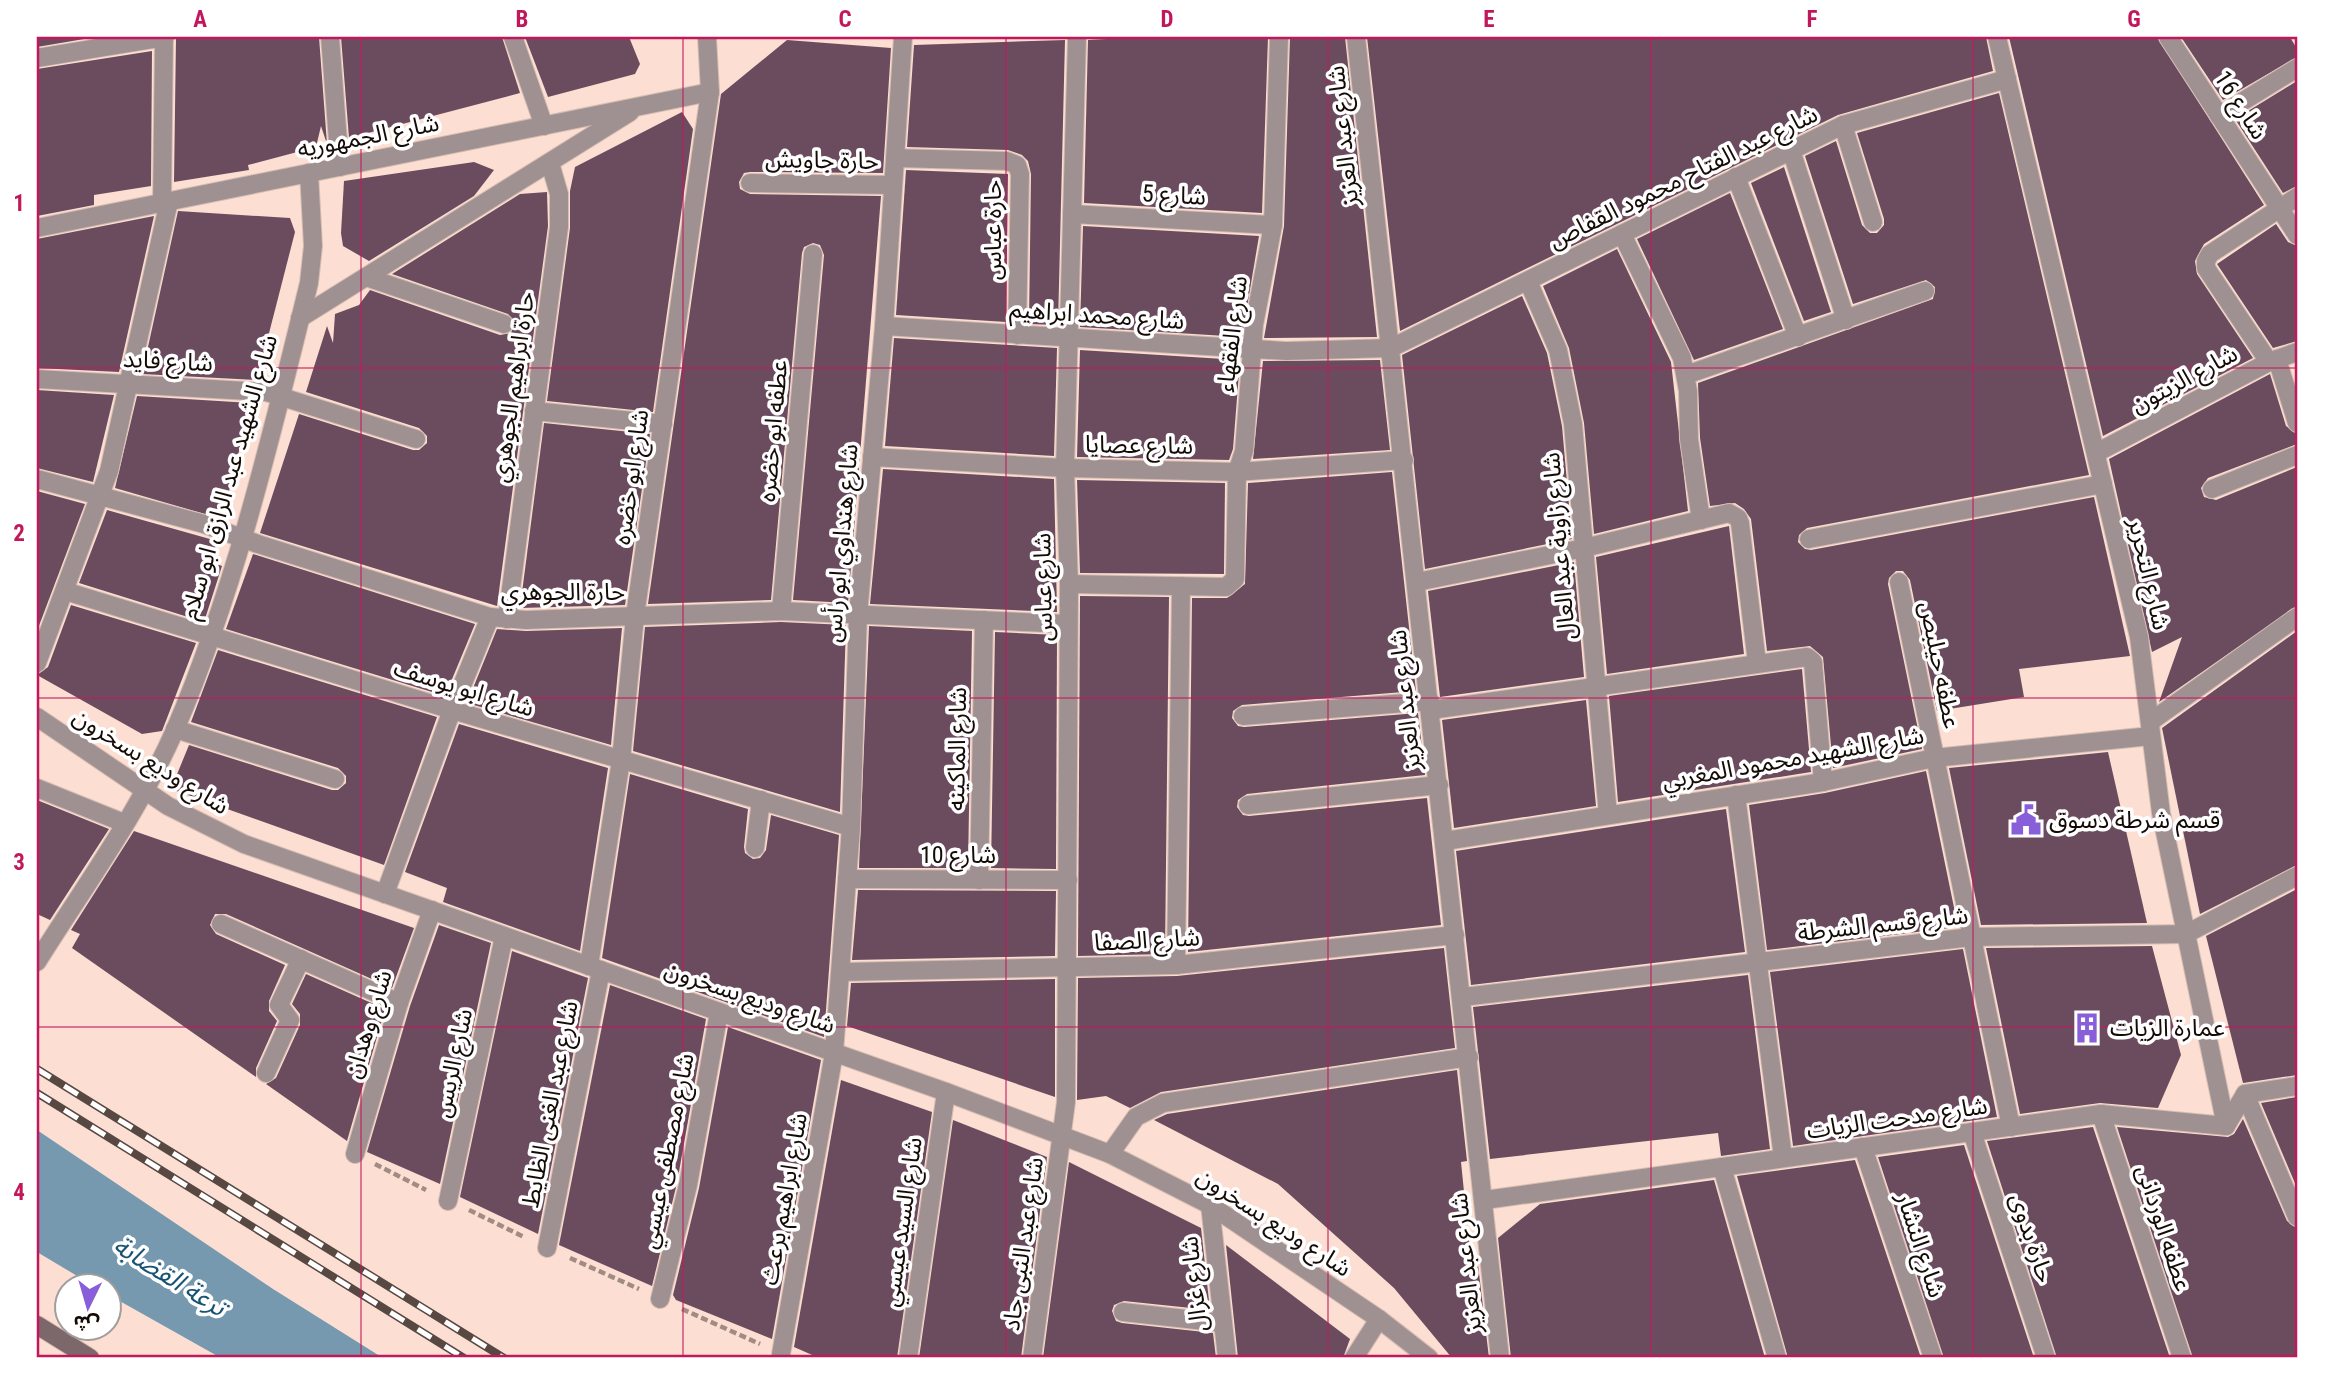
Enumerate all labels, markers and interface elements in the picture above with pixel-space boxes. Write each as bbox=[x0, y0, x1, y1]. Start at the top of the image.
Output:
text: A bbox=[193, 6, 207, 33]
text: B bbox=[516, 6, 528, 33]
text: C bbox=[838, 6, 852, 33]
text: D bbox=[1161, 6, 1174, 33]
text: E bbox=[1483, 6, 1495, 33]
text: F bbox=[1807, 6, 1818, 33]
text: G bbox=[2127, 6, 2141, 33]
street label: شارع عبد العزيز bbox=[1322, 64, 1367, 208]
street label: شارع 16 bbox=[2206, 66, 2273, 146]
street label: شارع عبد الفتاح محمود القفاص bbox=[1544, 100, 1823, 257]
street label: شارع الجمهوريه bbox=[295, 109, 442, 166]
street label: حارة جاويش bbox=[765, 145, 879, 175]
street label: شارع 5 bbox=[1141, 179, 1207, 214]
street label: حارة عباس bbox=[979, 180, 1007, 280]
text: 1 bbox=[13, 190, 25, 217]
street label: شارع الفقهاء bbox=[1211, 274, 1256, 394]
street label: حارة ابراهيم الجوهري bbox=[486, 290, 545, 485]
street label: شارع محمد ابراهيم bbox=[1008, 295, 1185, 338]
street label: شارع الشهيد عبد الرازق ابو سلام bbox=[175, 331, 287, 624]
street label: شارع الزيتون bbox=[2126, 339, 2244, 421]
street label: شارع فايد bbox=[122, 345, 214, 380]
street label: عطفه ابو خضره bbox=[753, 359, 793, 503]
street label: شارع ابو خضره bbox=[608, 407, 657, 547]
street label: شارع عصايا bbox=[1085, 430, 1193, 463]
street label: شارع هنداوي ابو رأس bbox=[816, 442, 868, 644]
street label: شارع زاوية عبد العال bbox=[1537, 451, 1584, 641]
street label: شارع التحرير bbox=[2119, 514, 2175, 633]
text: 2 bbox=[13, 520, 25, 547]
street label: شارع عباس bbox=[1028, 532, 1061, 642]
street label: حارة الجوهري bbox=[501, 578, 625, 611]
street label: عطفه حيلبص bbox=[1914, 599, 1966, 731]
street label: شارع عبد العزيز bbox=[1384, 628, 1429, 772]
street label: شارع ابو يوسف bbox=[390, 653, 537, 725]
street label: شارع الماكينه bbox=[942, 687, 975, 811]
street label: شارع وديع بسخرون bbox=[66, 702, 234, 823]
street label: شارع الشهيد محمود المغربي bbox=[1660, 721, 1927, 799]
public building icon: قسم شرطة دسوق bbox=[2009, 803, 2043, 837]
place label: قسم شرطة دسوق bbox=[2049, 806, 2220, 837]
street label: شارع 10 bbox=[920, 841, 996, 872]
text: 3 bbox=[13, 849, 25, 876]
street label: شارع قسم الشرطة bbox=[1796, 901, 1970, 950]
street label: شارع الصفا bbox=[1093, 923, 1201, 960]
street label: شارع وديع بسخرون bbox=[660, 955, 839, 1042]
street label: شارع وهدان bbox=[338, 966, 401, 1082]
street label: شارع عبد الغنى الظايط bbox=[516, 998, 587, 1210]
street label: شارع الريس bbox=[428, 1006, 481, 1121]
building icon: عمارة الزيات bbox=[2070, 1011, 2104, 1045]
place label: عمارة الزيات bbox=[2110, 1014, 2225, 1042]
street label: شارع مصطفى عيسي bbox=[634, 1051, 704, 1252]
street label: شارع مدحت الزيات bbox=[1805, 1091, 1990, 1148]
street label: شارع ابراهيم برعث bbox=[755, 1111, 816, 1288]
street label: شارع السيد عيسي bbox=[876, 1135, 932, 1309]
street label: شارع عبد النبى جاد bbox=[997, 1155, 1052, 1333]
street label: عطفه الوردانى bbox=[2130, 1161, 2198, 1295]
street label: شارع وديع بسخرون bbox=[1190, 1162, 1357, 1285]
text: 4 bbox=[13, 1179, 25, 1206]
street label: شارع النشار bbox=[1888, 1188, 1951, 1302]
street label: حارة بدوى bbox=[2004, 1190, 2060, 1286]
street label: شارع عبد العزيز bbox=[1445, 1191, 1490, 1335]
water label: ترعة القضابة bbox=[108, 1230, 235, 1325]
street label: شارع غزال bbox=[1175, 1235, 1216, 1333]
north arrow bbox=[52, 1272, 122, 1342]
text: ش bbox=[73, 1311, 101, 1336]

